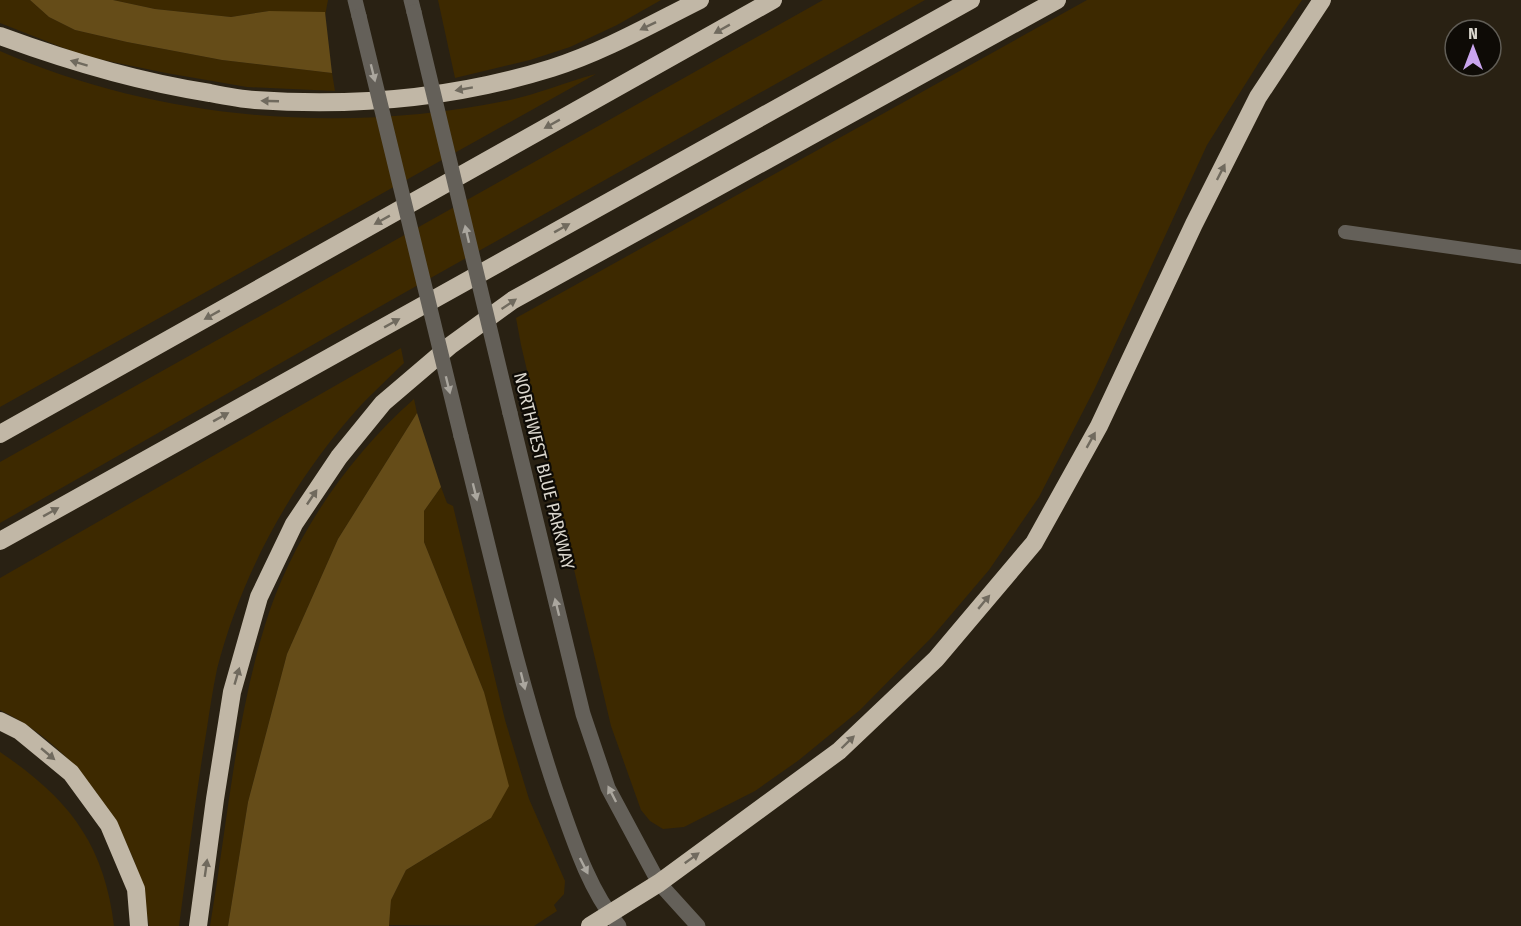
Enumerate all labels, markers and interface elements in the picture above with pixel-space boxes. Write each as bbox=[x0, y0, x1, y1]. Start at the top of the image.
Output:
north arrow bbox=[1443, 18, 1503, 78]
one-way arrow bbox=[639, 21, 656, 31]
one-way arrow bbox=[714, 23, 730, 34]
text: N bbox=[1468, 24, 1478, 43]
one-way arrow bbox=[70, 58, 88, 67]
one-way arrow bbox=[368, 64, 378, 82]
one-way arrow bbox=[455, 85, 474, 94]
one-way arrow bbox=[261, 96, 280, 106]
one-way arrow bbox=[543, 119, 560, 129]
one-way arrow bbox=[1216, 163, 1226, 180]
one-way arrow bbox=[373, 214, 390, 224]
one-way arrow bbox=[554, 223, 571, 233]
one-way arrow bbox=[462, 225, 472, 243]
one-way arrow bbox=[501, 298, 518, 309]
one-way arrow bbox=[203, 310, 220, 320]
one-way arrow bbox=[384, 317, 400, 328]
street label: NORTHWEST BLUE PARKWAY bbox=[509, 370, 579, 572]
one-way arrow bbox=[444, 376, 454, 394]
one-way arrow bbox=[213, 413, 230, 423]
one-way arrow bbox=[1086, 432, 1097, 448]
one-way arrow bbox=[471, 483, 480, 501]
one-way arrow bbox=[306, 490, 318, 506]
one-way arrow bbox=[43, 507, 60, 517]
one-way arrow bbox=[977, 595, 990, 610]
one-way arrow bbox=[552, 598, 562, 616]
one-way arrow bbox=[232, 667, 242, 685]
one-way arrow bbox=[518, 672, 528, 691]
one-way arrow bbox=[841, 735, 856, 749]
one-way arrow bbox=[40, 748, 56, 761]
one-way arrow bbox=[607, 785, 617, 802]
one-way arrow bbox=[685, 853, 700, 865]
one-way arrow bbox=[579, 857, 589, 875]
one-way arrow bbox=[201, 858, 210, 877]

